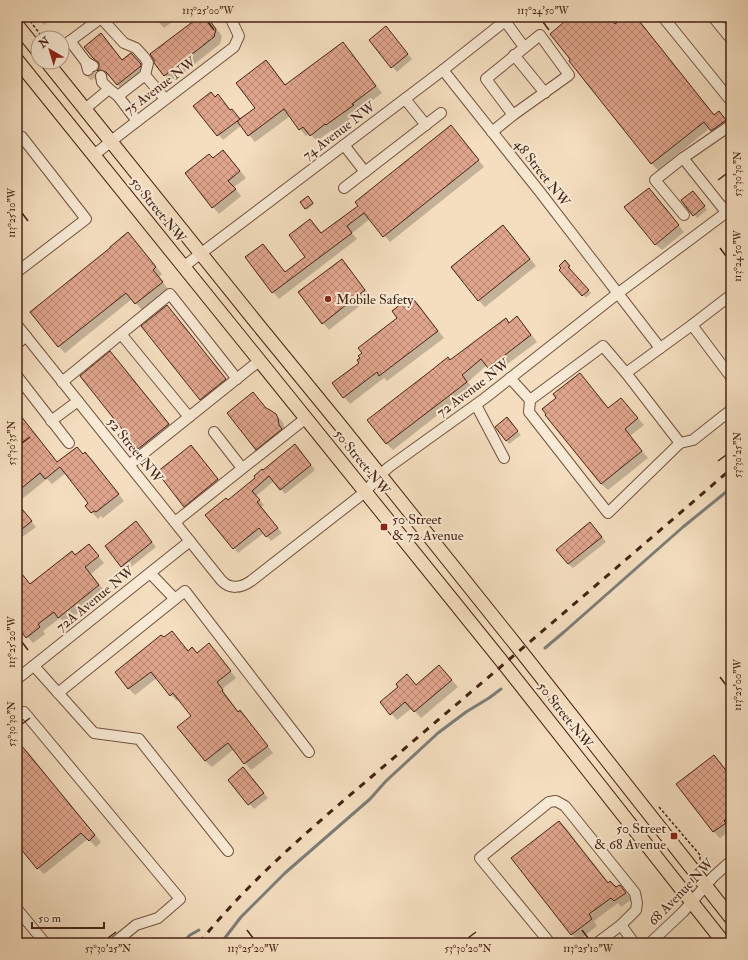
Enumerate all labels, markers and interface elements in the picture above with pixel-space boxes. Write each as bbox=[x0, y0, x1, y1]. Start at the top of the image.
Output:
text: 113°25'00"W bbox=[182, 5, 234, 17]
text: 113°24'50"W bbox=[517, 5, 570, 17]
north arrow bbox=[30, 30, 70, 70]
text: N bbox=[35, 34, 53, 51]
street label: 75 Avenue NW bbox=[121, 53, 200, 119]
street label: 74 Avenue NW bbox=[299, 98, 379, 164]
street label: 48 Street NW bbox=[511, 136, 574, 211]
text: 53°30'30"N bbox=[732, 151, 744, 197]
street label: 50 Street NW bbox=[126, 174, 190, 247]
text: 113°25'10"W bbox=[6, 187, 18, 238]
text: 113°24'50"W bbox=[732, 229, 744, 282]
place label: Mobile Safety bbox=[336, 291, 414, 309]
marker: Mobile Safety bbox=[323, 294, 333, 304]
street label: 72 Avenue NW bbox=[433, 355, 513, 421]
street label: 52 Street NW bbox=[103, 414, 167, 487]
text: 53°30'35"N bbox=[6, 421, 18, 465]
street label: 50 Street NW bbox=[330, 426, 394, 499]
text: 53°30'25"N bbox=[732, 432, 744, 478]
place label: 50 Street & 72 Avenue bbox=[392, 511, 464, 544]
marker: 50 Street & 72 Avenue bbox=[379, 522, 389, 532]
street label: 72A Avenue NW bbox=[52, 562, 138, 636]
text: 113°25'20"W bbox=[6, 616, 18, 668]
text: 113°25'00"W bbox=[732, 659, 744, 711]
street label: 50 Street NW bbox=[534, 678, 597, 752]
text: 53°30'30"N bbox=[6, 701, 18, 747]
place label: 50 Street & 68 Avenue bbox=[594, 820, 666, 853]
marker: 50 Street & 68 Avenue bbox=[669, 831, 679, 841]
street label: 68 Avenue NW bbox=[645, 854, 718, 929]
scale bar bbox=[32, 904, 104, 930]
text: 50 m bbox=[38, 911, 62, 926]
text: 53°30'25"N bbox=[85, 943, 131, 955]
text: 113°25'20"W bbox=[227, 943, 279, 955]
text: 53°30'20"N bbox=[445, 943, 491, 955]
text: 113°25'10"W bbox=[563, 943, 614, 955]

